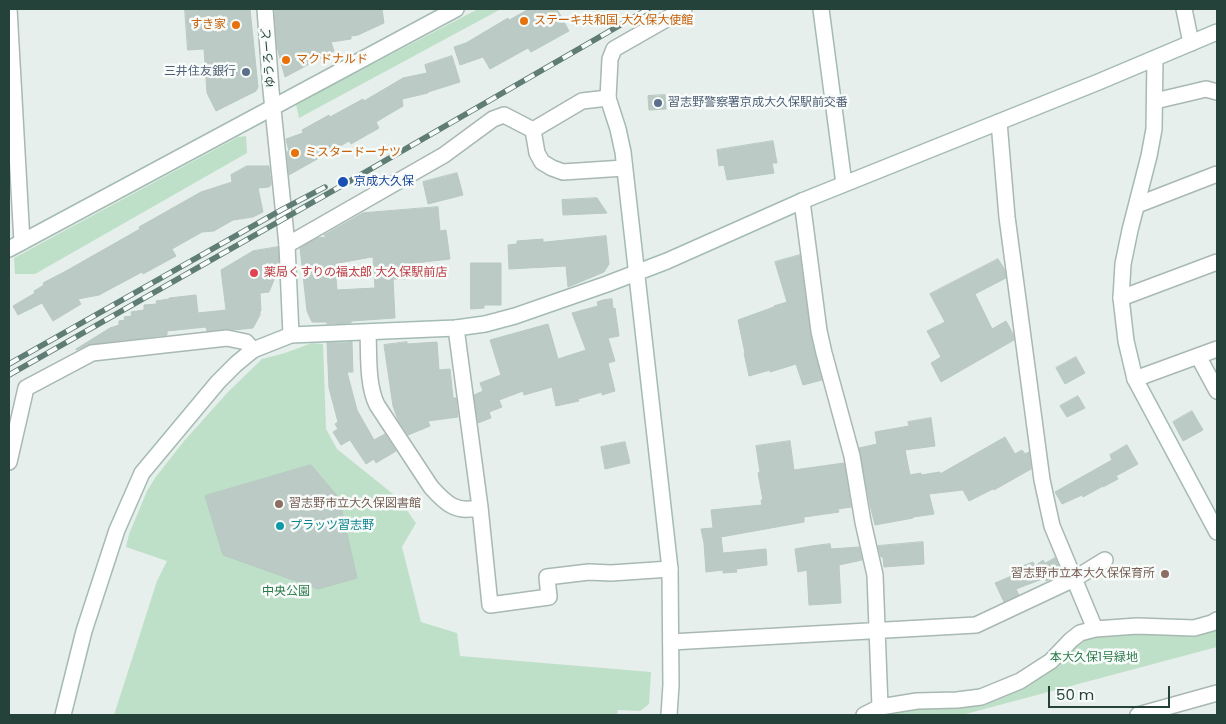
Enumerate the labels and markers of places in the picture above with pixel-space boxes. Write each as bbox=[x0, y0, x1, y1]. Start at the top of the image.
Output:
place label: ステーキ共和国 大久保大使館 bbox=[534, 14, 693, 28]
marker: ステーキ共和国 大久保大使館 bbox=[518, 15, 530, 27]
place label: すき家 bbox=[190, 18, 226, 32]
marker: すき家 bbox=[230, 19, 242, 31]
place label: マクドナルド bbox=[296, 53, 368, 67]
marker: マクドナルド bbox=[280, 54, 292, 66]
place label: 三井住友銀行 bbox=[164, 65, 236, 79]
marker: 三井住友銀行 bbox=[240, 66, 252, 78]
place label: 習志野警察署京成大久保駅前交番 bbox=[668, 96, 848, 110]
marker: 習志野警察署京成大久保駅前交番 bbox=[652, 97, 664, 109]
place label: ミスタードーナツ bbox=[305, 146, 401, 160]
marker: ミスタードーナツ bbox=[289, 147, 301, 159]
marker: 京成大久保 bbox=[336, 175, 350, 189]
place label: 京成大久保 bbox=[354, 175, 414, 189]
place label: 薬局くすりの福太郎 大久保駅前店 bbox=[264, 266, 447, 280]
marker: 薬局くすりの福太郎 大久保駅前店 bbox=[248, 267, 260, 279]
place label: 習志野市立大久保図書館 bbox=[289, 497, 421, 511]
marker: 習志野市立大久保図書館 bbox=[273, 498, 285, 510]
place label: プラッツ習志野 bbox=[290, 519, 374, 533]
marker: プラッツ習志野 bbox=[274, 520, 286, 532]
place label: 習志野市立本大久保保育所 bbox=[1011, 567, 1155, 581]
marker: 習志野市立本大久保保育所 bbox=[1159, 568, 1171, 580]

